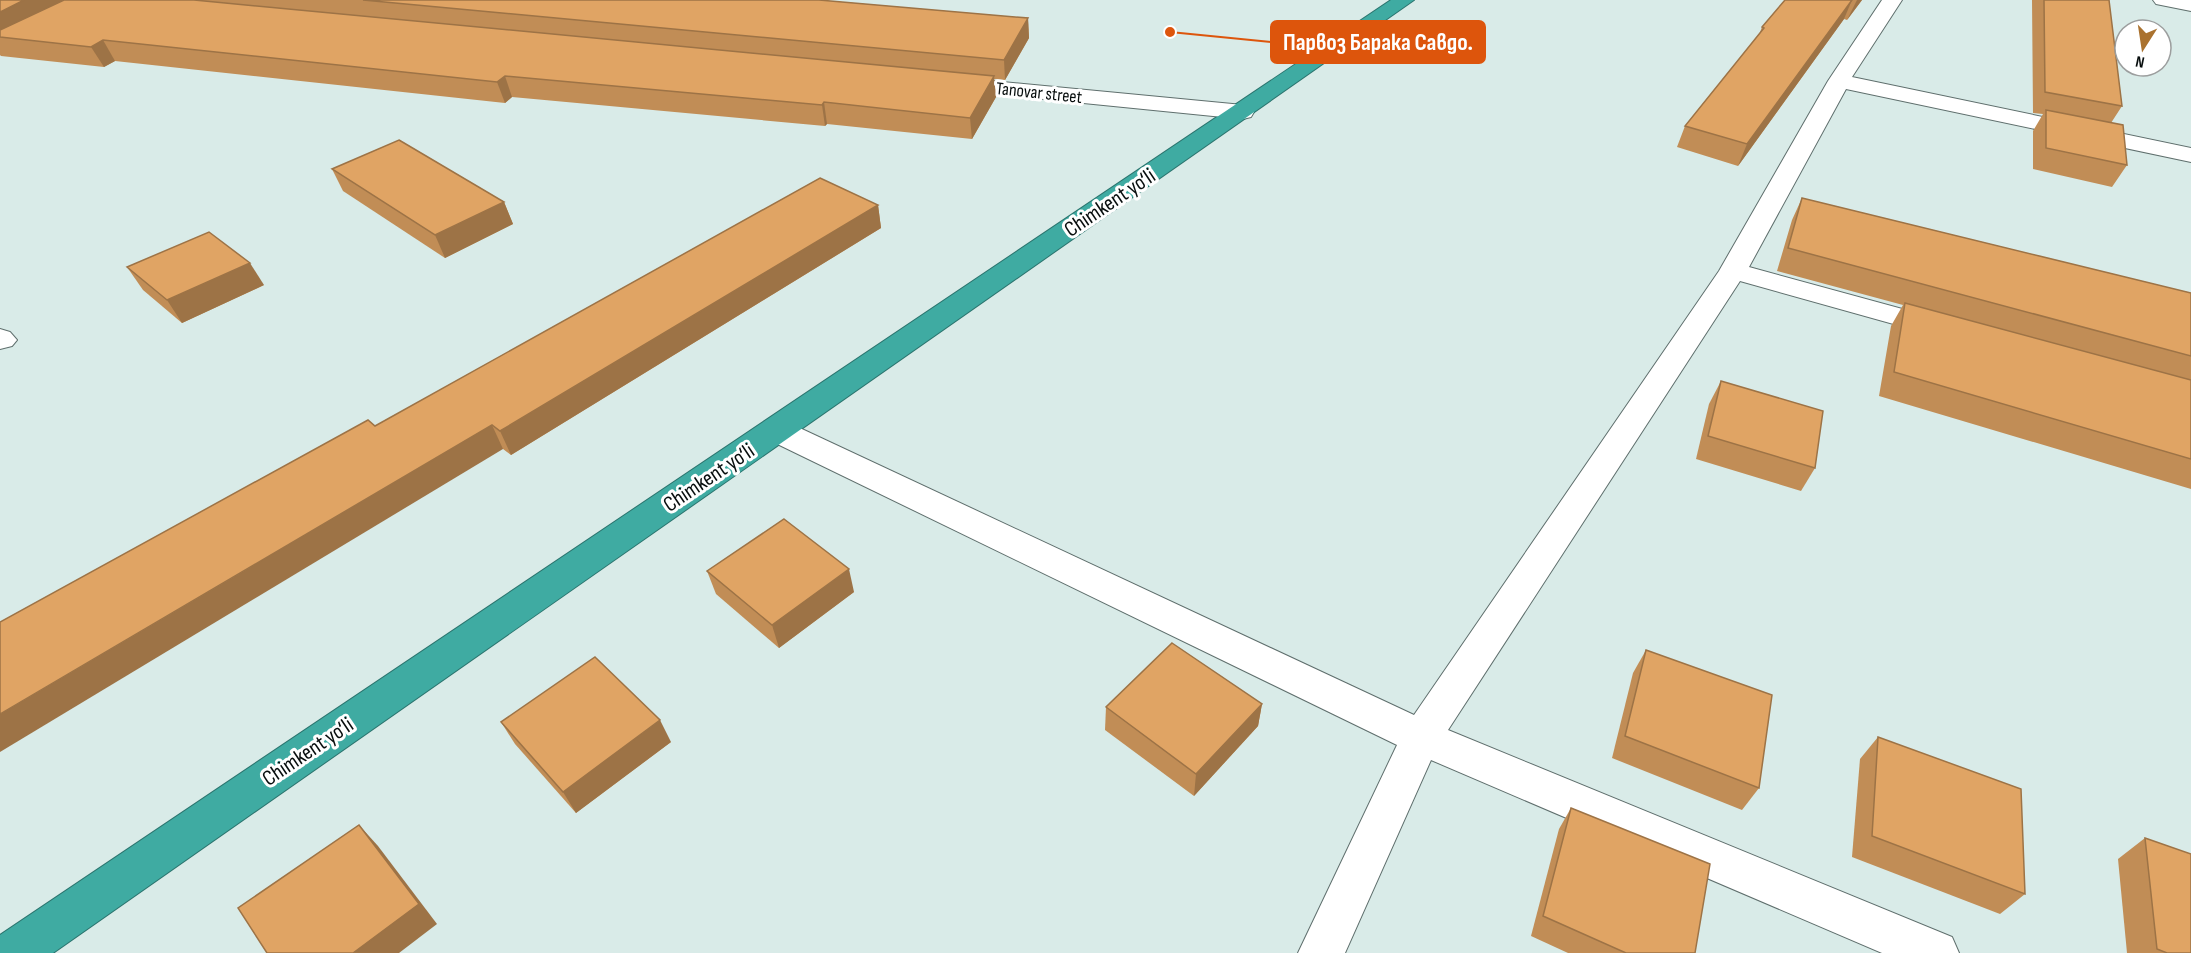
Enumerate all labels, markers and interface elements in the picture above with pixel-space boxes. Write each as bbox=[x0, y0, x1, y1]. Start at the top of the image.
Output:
north arrow bbox=[2113, 18, 2173, 78]
callout: Парвоз Барака Савдо. bbox=[1271, 21, 1485, 63]
text: Парвоз Барака Савдо. bbox=[1283, 28, 1473, 57]
text: N bbox=[2134, 51, 2146, 71]
street label: Tanovar street bbox=[995, 78, 1084, 108]
street label: Chimkent yo‘li bbox=[1059, 163, 1161, 243]
street label: Chimkent yo‘li bbox=[658, 438, 760, 518]
street label: Chimkent yo‘li bbox=[257, 712, 359, 792]

